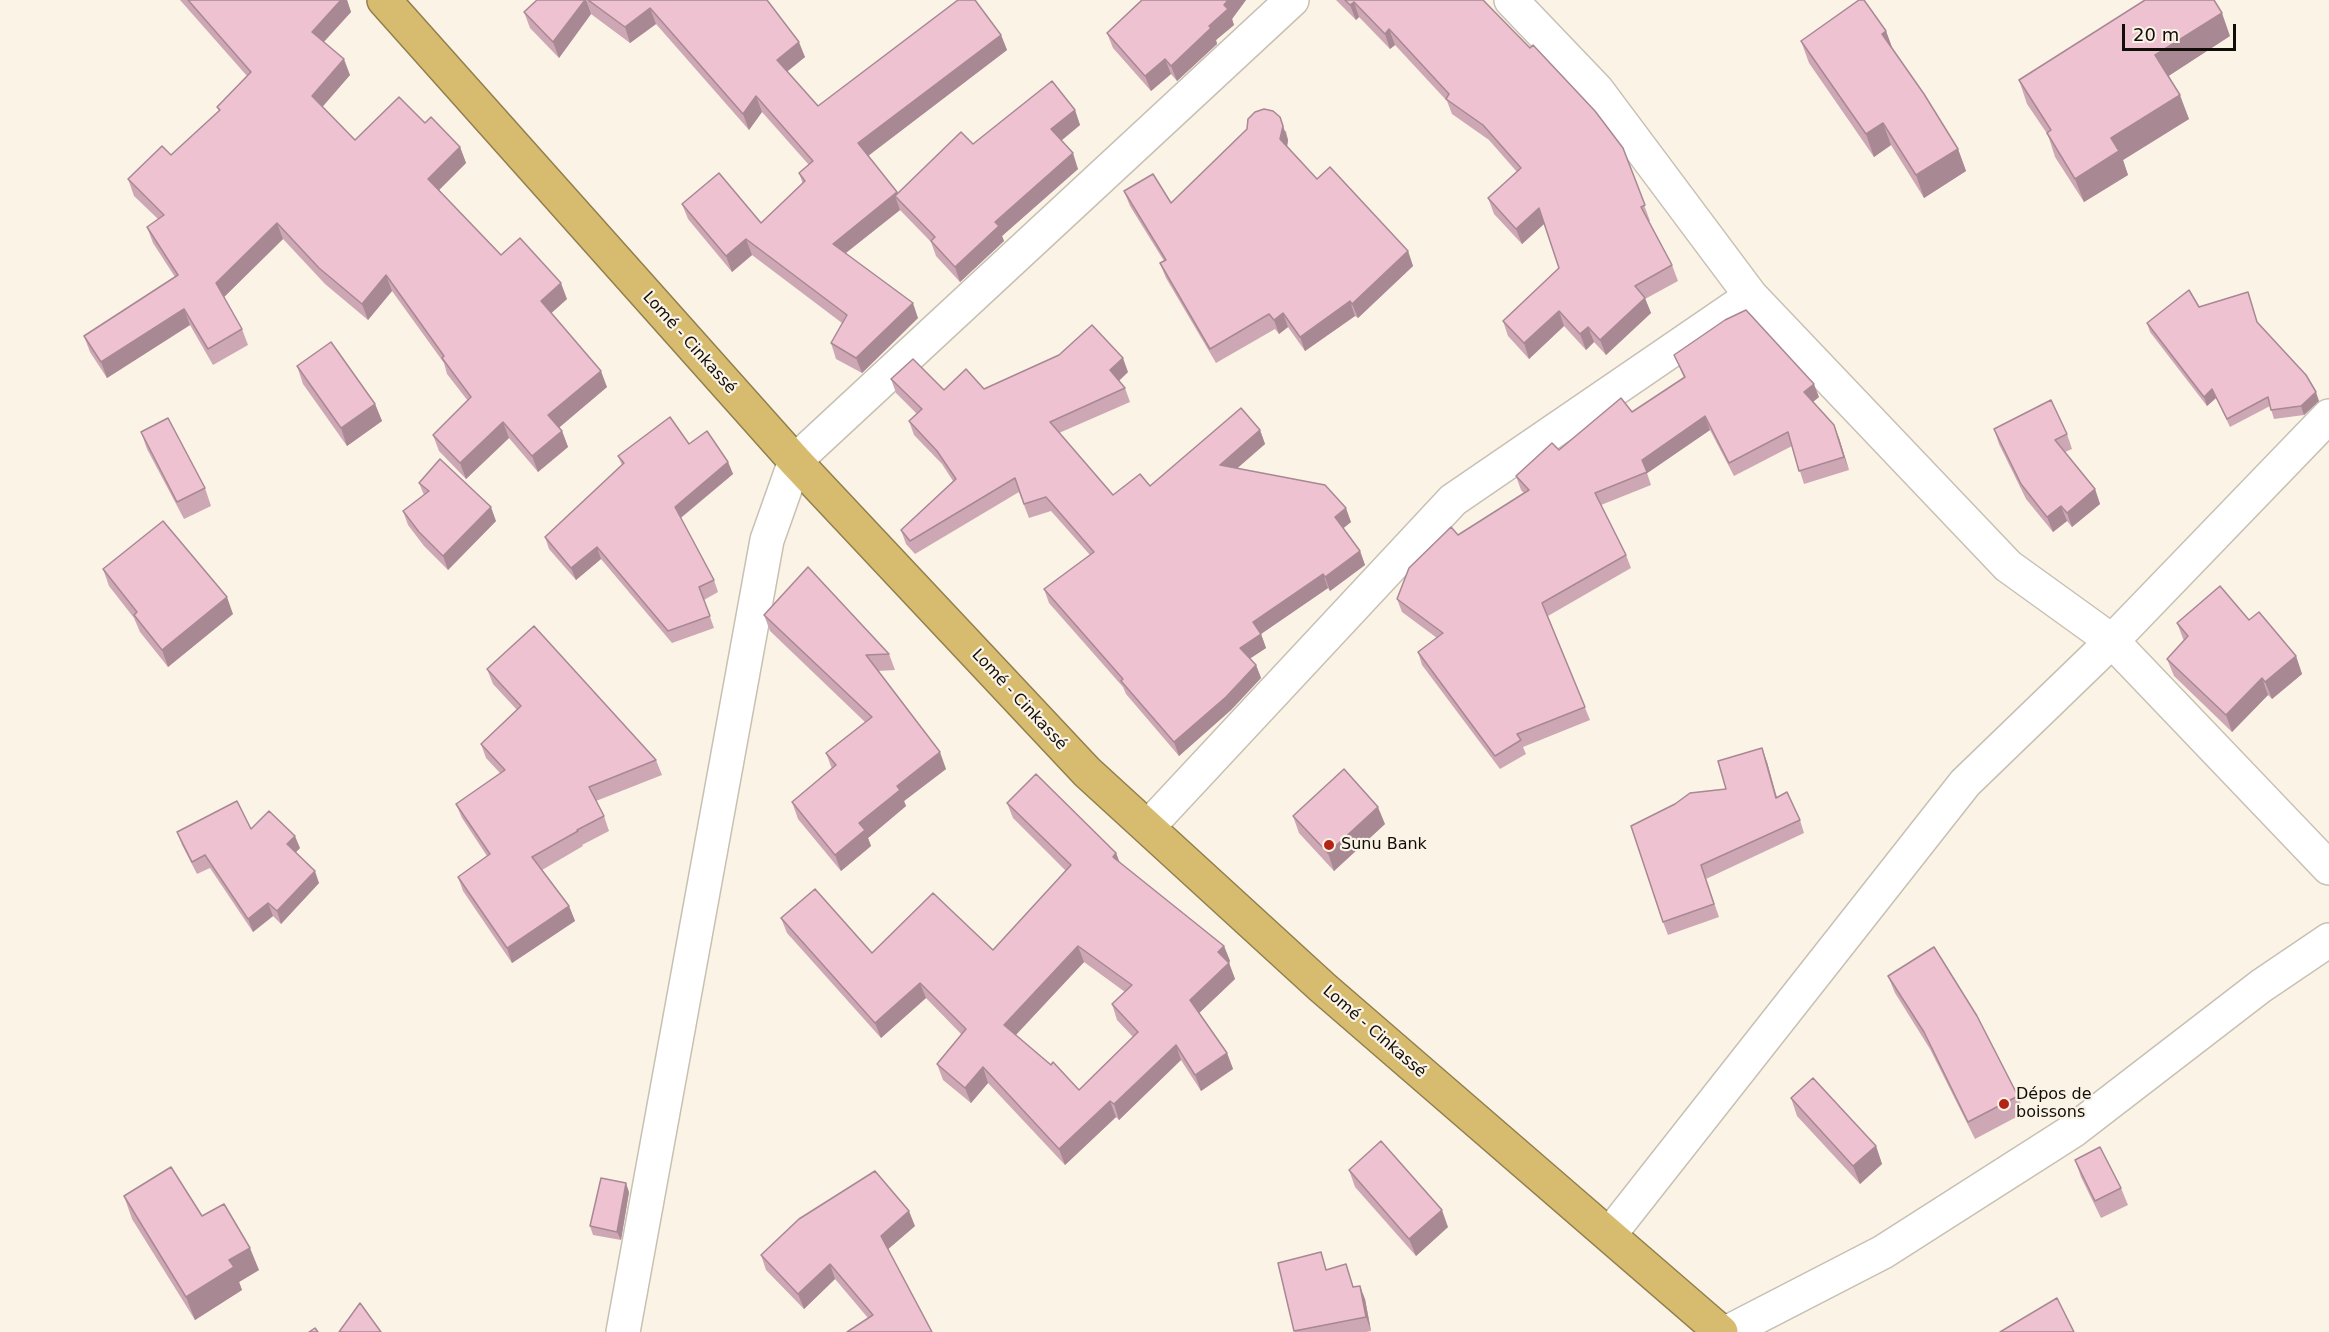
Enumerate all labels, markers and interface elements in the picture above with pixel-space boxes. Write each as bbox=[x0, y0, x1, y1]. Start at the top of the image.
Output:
scale bar bbox=[2125, 12, 2239, 50]
text: 20 m bbox=[2133, 24, 2179, 45]
street label: Lomé - Cinkassé bbox=[638, 288, 740, 398]
street label: Lomé - Cinkassé bbox=[967, 646, 1071, 754]
place label: Sunu Bank bbox=[1341, 835, 1427, 855]
marker: Sunu Bank bbox=[1322, 838, 1336, 852]
street label: Lomé - Cinkassé bbox=[1318, 982, 1430, 1082]
place label: Dépos de boissons bbox=[2016, 1085, 2092, 1123]
marker: Dépos de boissons bbox=[1997, 1097, 2011, 1111]

